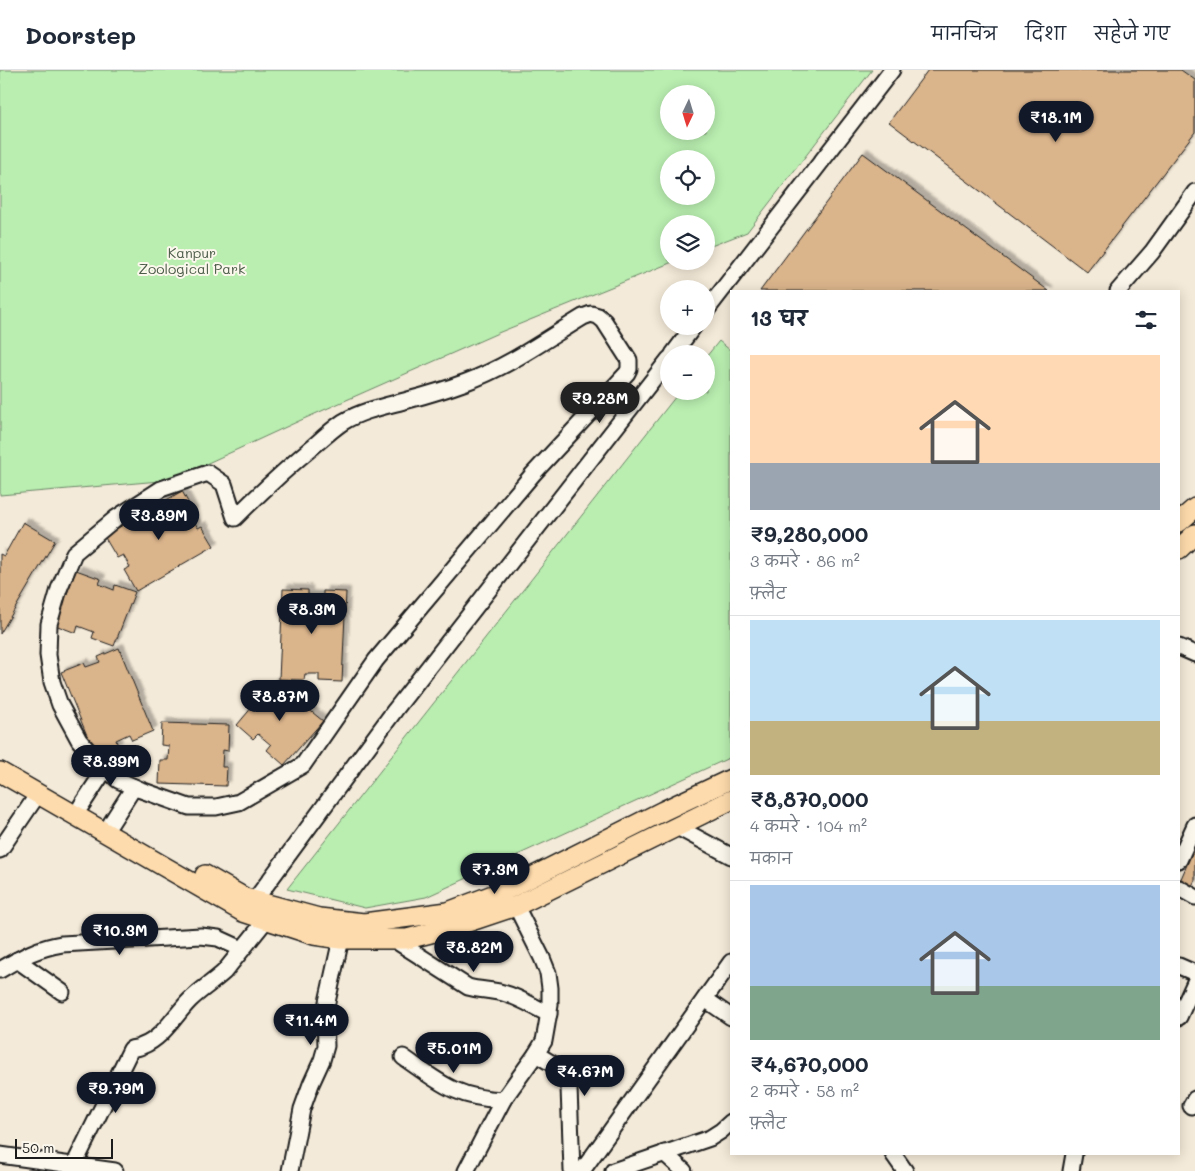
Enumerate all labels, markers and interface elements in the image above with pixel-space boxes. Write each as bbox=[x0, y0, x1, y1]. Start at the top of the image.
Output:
text: Doorstep bbox=[25, 19, 136, 50]
text: मानचित्र bbox=[931, 21, 997, 45]
text: दिशा bbox=[1025, 21, 1066, 45]
text: सहेजे गए bbox=[1094, 21, 1170, 45]
north arrow bbox=[660, 85, 715, 140]
map controls bbox=[660, 85, 715, 400]
pin: ₹18.1M bbox=[1015, 100, 1097, 143]
text: ₹18.1M bbox=[1030, 106, 1082, 127]
button: locate bbox=[660, 150, 715, 205]
button: layers bbox=[660, 215, 715, 270]
park label: Kanpur Zoological Park bbox=[139, 243, 245, 278]
button: + bbox=[660, 280, 715, 335]
text: 13 घर bbox=[750, 304, 807, 331]
icon: filters bbox=[1132, 306, 1160, 334]
button: − bbox=[660, 345, 715, 400]
pin: ₹9.28M bbox=[559, 382, 641, 424]
text: ₹9.28M bbox=[572, 387, 628, 408]
icon: home bbox=[910, 387, 1000, 477]
pin: ₹3.89M bbox=[118, 498, 200, 541]
text: ₹3.89M bbox=[130, 504, 188, 525]
text: ₹9,280,000 bbox=[750, 520, 868, 547]
text: 3 कमरे · 86 m² bbox=[750, 550, 860, 571]
text: फ़्लैट bbox=[750, 582, 786, 603]
pin: ₹8.3M bbox=[277, 592, 347, 635]
text: ₹8.3M bbox=[288, 598, 336, 619]
icon: home bbox=[910, 653, 1000, 743]
pin: ₹8.87M bbox=[239, 680, 321, 722]
text: ₹8.87M bbox=[251, 685, 309, 706]
pin: ₹8.39M bbox=[70, 744, 152, 787]
text: ₹8.39M bbox=[82, 750, 140, 771]
text: ₹8,870,000 bbox=[750, 785, 869, 812]
text: 4 कमरे · 104 m² bbox=[750, 815, 867, 836]
text: मकान bbox=[750, 847, 792, 868]
pin: ₹7.3M bbox=[460, 852, 530, 895]
text: ₹7.3M bbox=[472, 858, 518, 879]
pin: ₹10.3M bbox=[79, 914, 161, 956]
icon: home bbox=[910, 918, 1000, 1008]
text: ₹10.3M bbox=[92, 919, 148, 940]
pin: ₹8.82M bbox=[433, 930, 515, 973]
text: ₹8.82M bbox=[445, 936, 503, 957]
pin: ₹11.4M bbox=[270, 1004, 352, 1046]
text: ₹11.4M bbox=[285, 1009, 337, 1030]
pin: ₹5.01M bbox=[413, 1032, 495, 1074]
text: ₹5.01M bbox=[426, 1037, 482, 1058]
text: ₹4,670,000 bbox=[750, 1050, 869, 1077]
pin: ₹4.67M bbox=[544, 1054, 626, 1097]
text: ₹4.67M bbox=[556, 1060, 614, 1081]
pin: ₹9.79M bbox=[75, 1072, 157, 1114]
text: ₹9.79M bbox=[88, 1077, 144, 1098]
text: 2 कमरे · 58 m² bbox=[750, 1080, 859, 1101]
text: फ़्लैट bbox=[750, 1112, 786, 1133]
scale bar bbox=[15, 1136, 112, 1159]
text: 50 m bbox=[22, 1138, 54, 1157]

